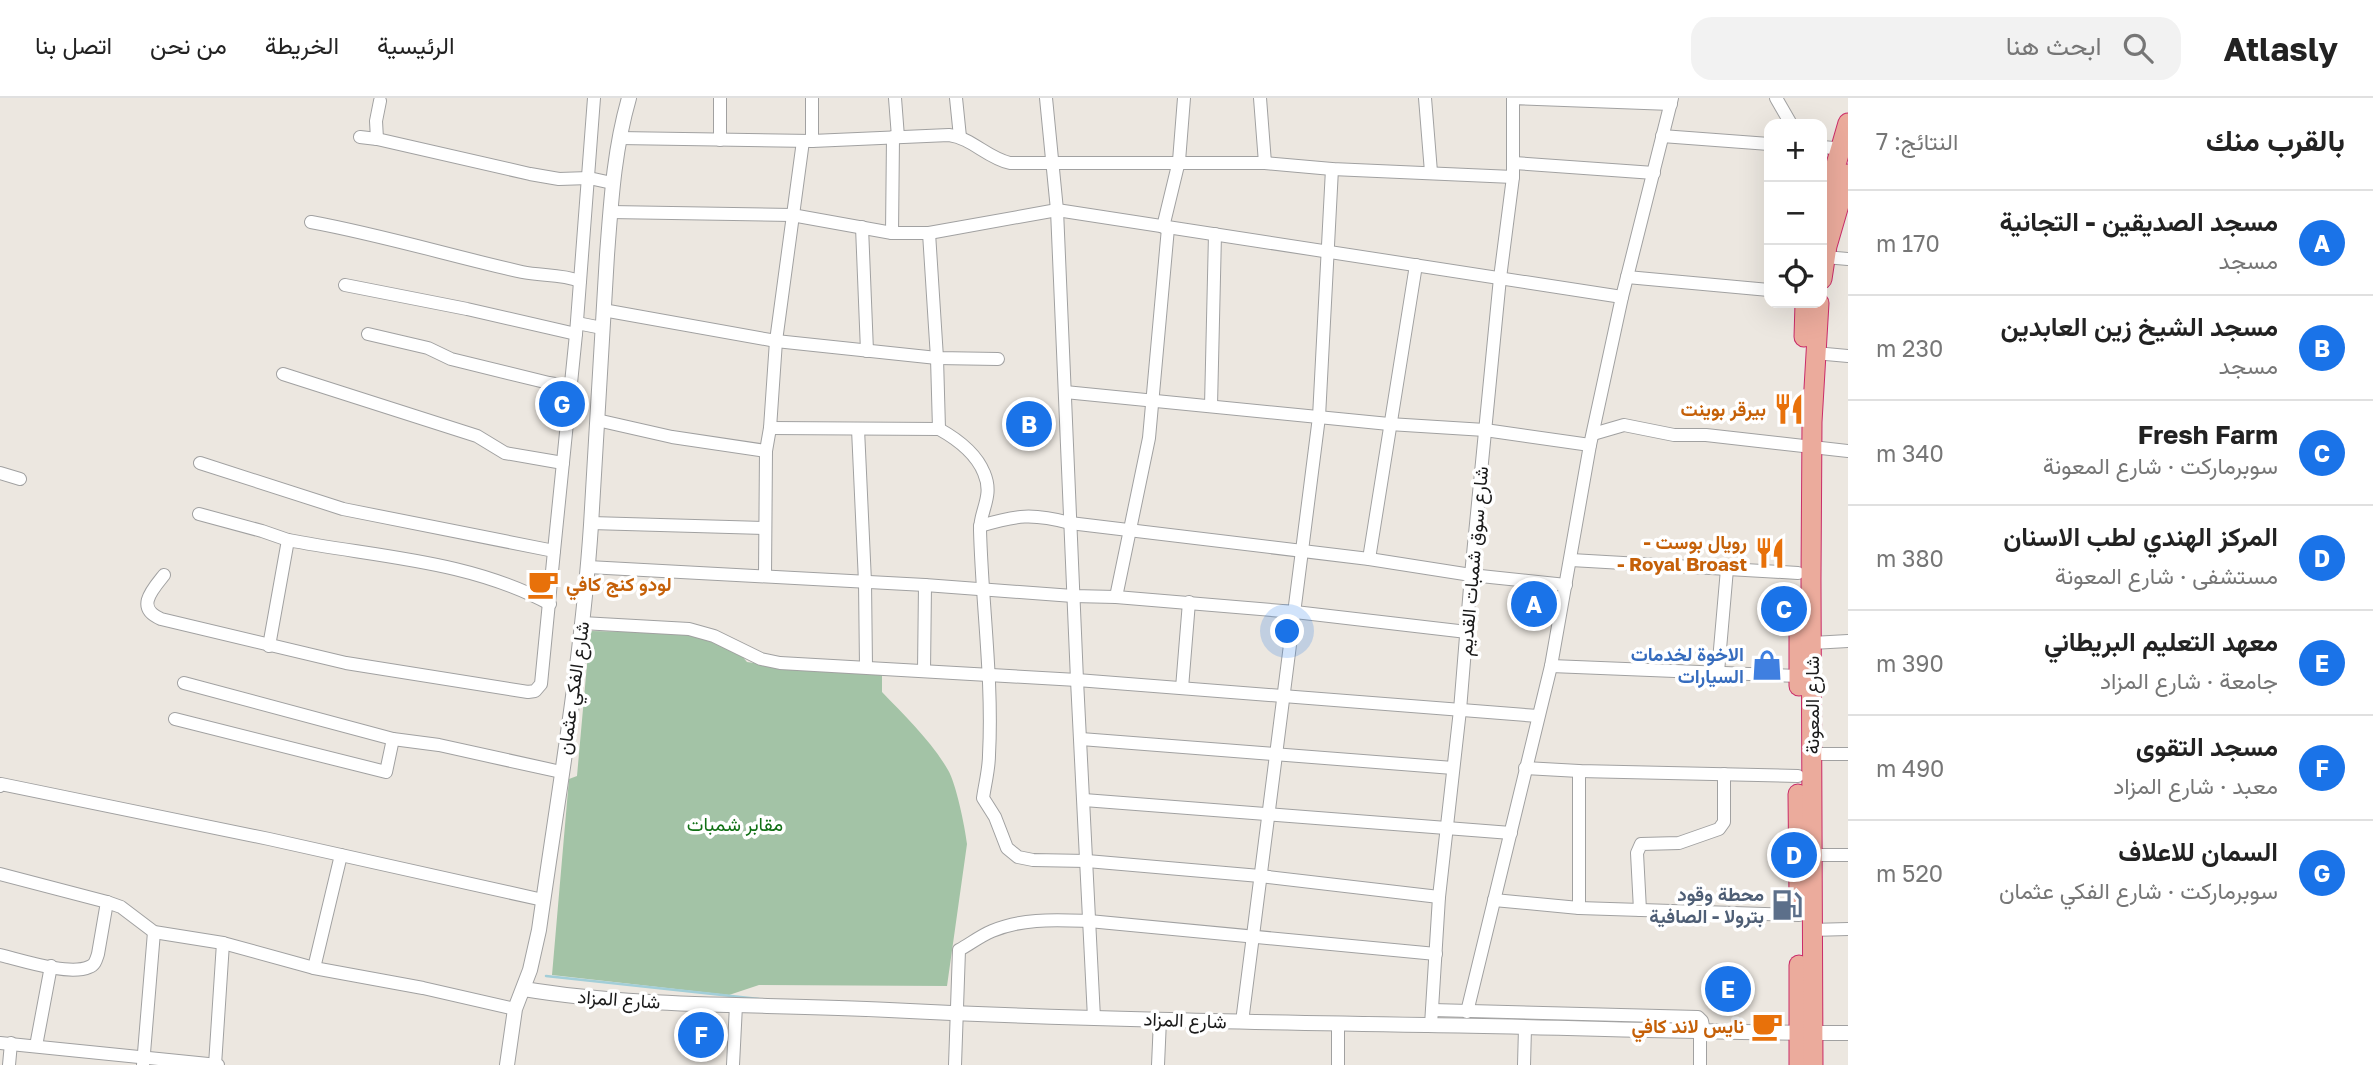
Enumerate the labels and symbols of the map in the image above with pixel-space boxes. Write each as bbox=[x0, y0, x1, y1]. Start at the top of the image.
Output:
pin: G bbox=[539, 378, 585, 430]
restaurant icon: بيرقر بوينت bbox=[1772, 392, 1806, 426]
place label: بيرقر بوينت bbox=[1681, 397, 1766, 422]
pin: B bbox=[1006, 398, 1052, 450]
street label: شارع سوق شمبات القديم bbox=[1453, 465, 1494, 657]
place label: - رويال بوست - Royal Broast bbox=[1617, 530, 1747, 575]
restaurant icon: - رويال بوست - Royal Broast bbox=[1753, 536, 1787, 570]
cafe icon: لودو كنج كافي bbox=[526, 567, 560, 601]
place label: لودو كنج كافي bbox=[566, 572, 672, 601]
pin: A bbox=[1511, 578, 1557, 630]
pin: C bbox=[1761, 583, 1807, 635]
your location bbox=[1270, 614, 1304, 648]
street label: شارع الفكي عثمان bbox=[552, 620, 598, 757]
place label: الاخوة لخدمات السيارات bbox=[1631, 642, 1744, 689]
shop icon: الاخوة لخدمات السيارات bbox=[1750, 648, 1784, 682]
street label: شارع المعونة bbox=[1800, 656, 1825, 754]
park label: مقابر شمبات bbox=[687, 812, 783, 836]
pin: D bbox=[1771, 829, 1817, 881]
place label: محطة وقود بترولا - الصافية bbox=[1649, 882, 1764, 929]
fuel station icon: محطة وقود بترولا - الصافية bbox=[1770, 888, 1804, 922]
pin: E bbox=[1705, 963, 1751, 1015]
street label: شارع المزاد bbox=[577, 984, 661, 1015]
street label: شارع المزاد bbox=[1143, 1007, 1227, 1034]
pin: F bbox=[678, 1009, 724, 1061]
cafe icon: نايس لاند كافي bbox=[1750, 1009, 1784, 1043]
place label: نايس لاند كافي bbox=[1632, 1014, 1744, 1043]

